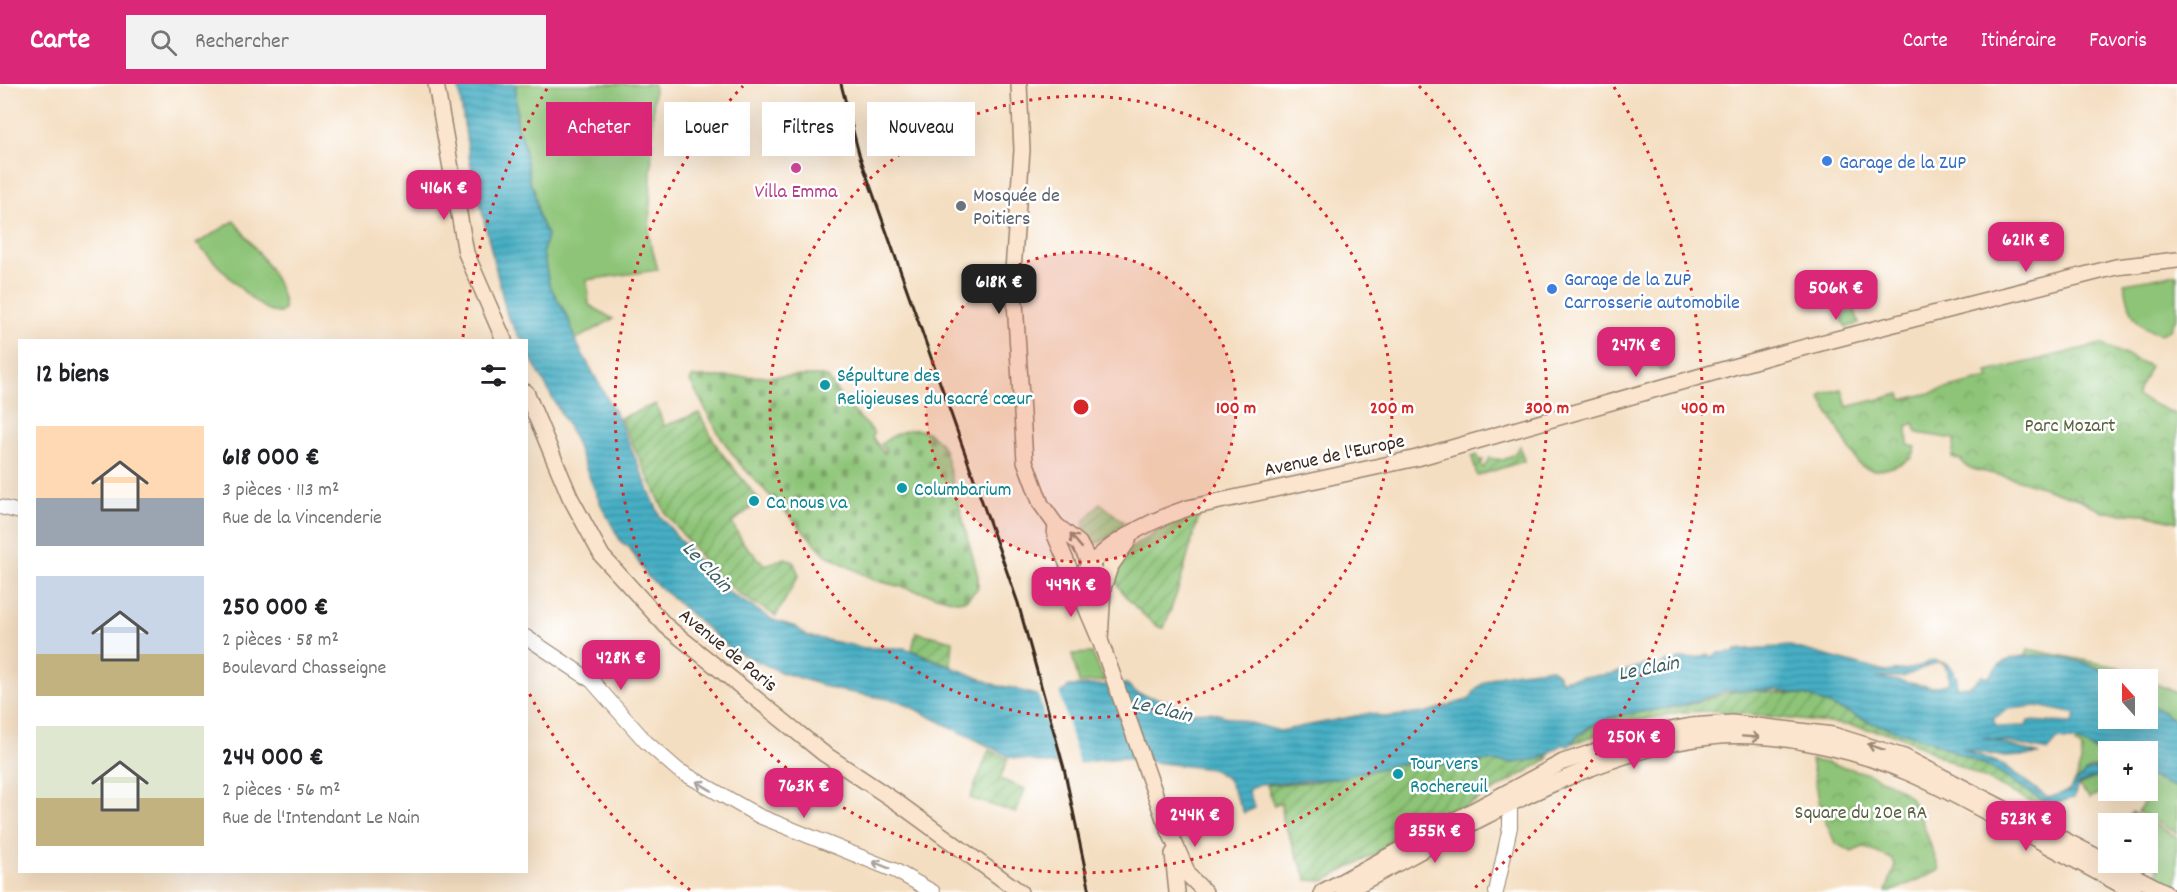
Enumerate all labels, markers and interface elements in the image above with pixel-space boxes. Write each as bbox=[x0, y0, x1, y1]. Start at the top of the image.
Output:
search box bbox=[126, 15, 546, 69]
text: Carte bbox=[30, 22, 90, 62]
icon: search bbox=[147, 26, 180, 59]
text: Rechercher bbox=[195, 27, 289, 58]
text: Carte bbox=[1903, 27, 1948, 57]
text: Itinéraire bbox=[1981, 27, 2056, 57]
text: Favoris bbox=[2089, 27, 2147, 57]
chip: Acheter bbox=[546, 102, 652, 156]
chip: Louer bbox=[664, 102, 750, 156]
chip: Filtres bbox=[762, 102, 855, 156]
chip: Nouveau bbox=[867, 102, 975, 156]
place label: Garage de la ZUP bbox=[1839, 150, 1966, 178]
marker: Garage de la ZUP bbox=[1820, 154, 1834, 168]
marker: Villa Emma bbox=[789, 161, 803, 175]
pin: 416K € bbox=[395, 170, 493, 221]
text: 416K € bbox=[420, 175, 468, 203]
place label: Villa Emma bbox=[755, 179, 838, 207]
place label: Mosquée de Poitiers bbox=[973, 183, 1060, 234]
marker: Mosquée de Poitiers bbox=[954, 199, 968, 213]
pin: 621K € bbox=[1977, 222, 2075, 273]
text: 621K € bbox=[2002, 227, 2050, 255]
pin: 618K € bbox=[950, 264, 1048, 315]
place label: Garage de la ZUP Carrosserie automobile bbox=[1564, 267, 1740, 318]
text: 618K € bbox=[975, 269, 1023, 297]
pin: 506K € bbox=[1787, 270, 1885, 321]
text: 506K € bbox=[1809, 275, 1863, 303]
marker: Garage de la ZUP Carrosserie automobile bbox=[1545, 282, 1559, 296]
pin: 247K € bbox=[1587, 327, 1685, 378]
text: 247K € bbox=[1611, 332, 1661, 360]
text: 12 biens bbox=[36, 357, 109, 394]
icon: filters bbox=[477, 359, 510, 392]
place label: Sépulture des Religieuses du sacré cœur bbox=[837, 363, 1033, 414]
marker: Sépulture des Religieuses du sacré cœur bbox=[818, 378, 832, 392]
centre of rings bbox=[1071, 397, 1091, 417]
text: 100 m bbox=[1216, 397, 1256, 422]
text: 200 m bbox=[1370, 397, 1414, 422]
text: 300 m bbox=[1525, 397, 1569, 422]
text: 400 m bbox=[1681, 397, 1725, 422]
park label: Parc Mozart bbox=[2025, 413, 2115, 441]
street label: Avenue de l'Europe bbox=[1262, 428, 1408, 485]
text: 618 000 € bbox=[222, 440, 320, 477]
icon: home bbox=[84, 450, 156, 522]
text: 3 pièces · 113 m² bbox=[222, 477, 339, 505]
place label: Columbarium bbox=[914, 477, 1011, 505]
marker: Columbarium bbox=[895, 481, 909, 495]
place label: Ca nous va bbox=[766, 490, 848, 518]
marker: Ca nous va bbox=[747, 494, 761, 508]
text: Rue de la Vincenderie bbox=[222, 505, 382, 533]
one-way arrow bbox=[1069, 534, 1083, 549]
water label: Le Clain bbox=[674, 536, 739, 602]
pin: 449K € bbox=[1022, 567, 1120, 618]
text: 449K € bbox=[1046, 572, 1096, 600]
text: 250 000 € bbox=[222, 590, 329, 627]
icon: home bbox=[84, 600, 156, 672]
street label: Avenue de Paris bbox=[672, 603, 783, 700]
text: 2 pièces · 58 m² bbox=[222, 627, 339, 655]
pin: 428K € bbox=[572, 640, 670, 691]
text: 428K € bbox=[596, 645, 646, 673]
water label: Le Clain bbox=[1616, 649, 1683, 691]
text: Boulevard Chasseigne bbox=[222, 655, 386, 683]
north arrow bbox=[2098, 669, 2158, 729]
map controls bbox=[2098, 669, 2158, 873]
water label: Le Clain bbox=[1128, 689, 1196, 733]
pin: 250K € bbox=[1585, 719, 1683, 770]
text: 250K € bbox=[1607, 724, 1661, 752]
one-way arrow bbox=[1741, 732, 1761, 743]
text: 244 000 € bbox=[222, 740, 324, 777]
one-way arrow bbox=[1867, 740, 1886, 751]
button: + bbox=[2098, 741, 2158, 801]
icon: home bbox=[84, 750, 156, 822]
place label: Tour vers Rochereuil bbox=[1410, 751, 1488, 802]
marker: Tour vers Rochereuil bbox=[1391, 767, 1405, 781]
pin: 763K € bbox=[755, 768, 853, 819]
text: 763K € bbox=[778, 773, 830, 801]
text: 2 pièces · 56 m² bbox=[222, 777, 340, 805]
one-way arrow bbox=[696, 779, 713, 791]
pin: 244K € bbox=[1146, 797, 1244, 848]
park label: Square du 20e RA bbox=[1795, 800, 1927, 828]
pin: 523K € bbox=[1977, 801, 2075, 852]
text: 244K € bbox=[1170, 802, 1220, 830]
text: Rue de l'Intendant Le Nain bbox=[222, 805, 420, 833]
text: 523K € bbox=[2000, 806, 2052, 834]
pin: 355K € bbox=[1386, 813, 1484, 864]
button: − bbox=[2098, 813, 2158, 873]
text: 355K € bbox=[1409, 818, 1461, 846]
one-way arrow bbox=[873, 859, 891, 870]

